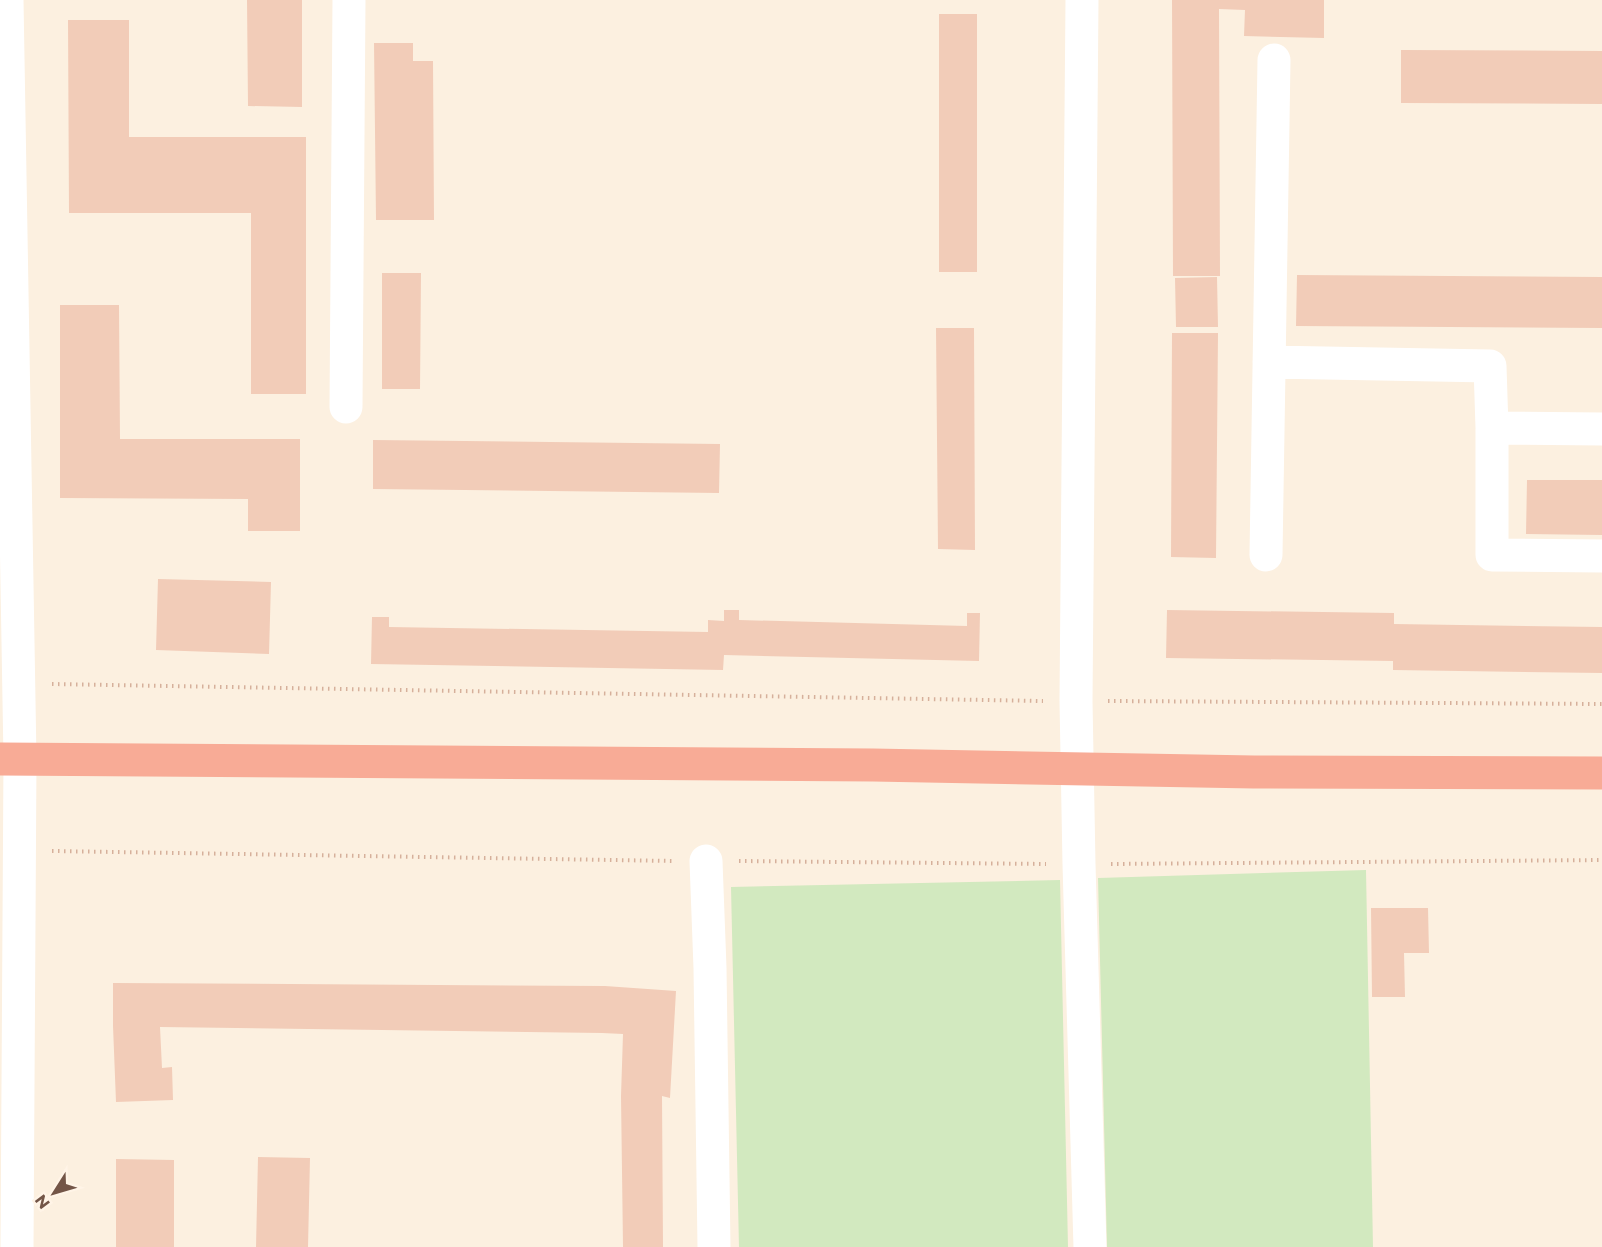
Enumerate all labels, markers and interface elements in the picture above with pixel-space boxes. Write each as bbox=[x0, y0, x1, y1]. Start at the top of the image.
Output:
north arrow bbox=[24, 1163, 84, 1223]
text: N bbox=[31, 1191, 54, 1213]

